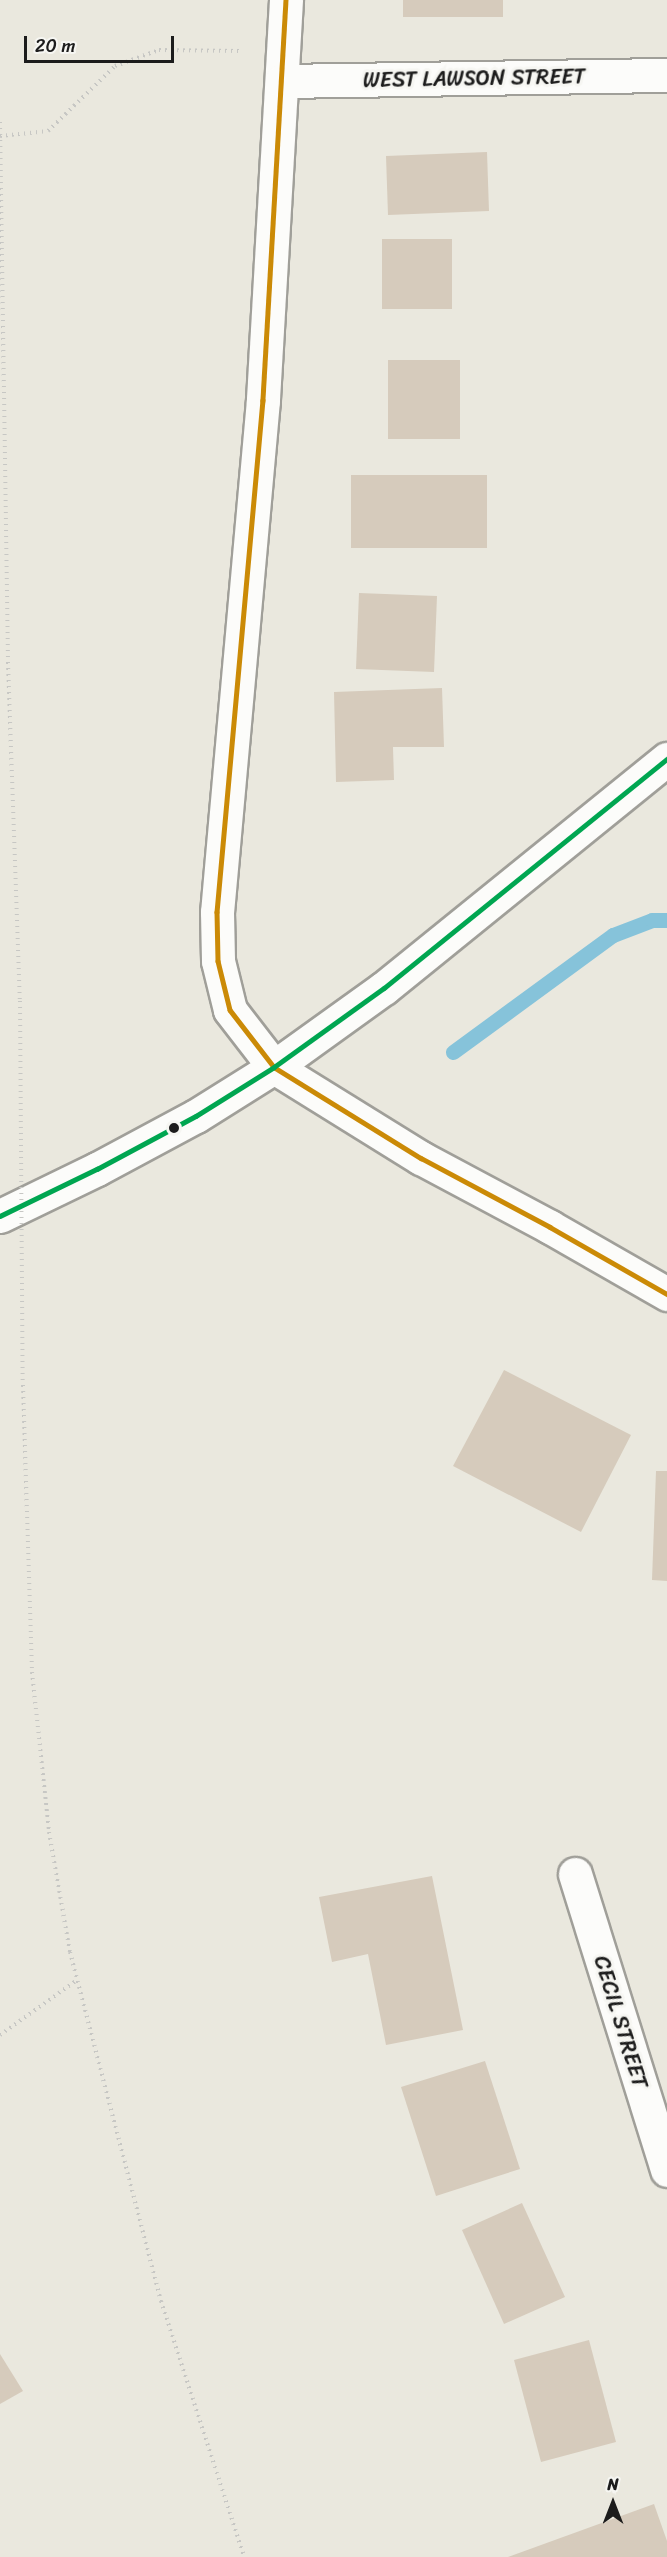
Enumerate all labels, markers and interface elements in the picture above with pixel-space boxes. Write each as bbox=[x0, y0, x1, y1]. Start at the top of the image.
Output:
scale bar bbox=[27, 24, 177, 62]
text: 20 m bbox=[35, 30, 75, 62]
street label: WEST LAWSON STREET bbox=[362, 63, 586, 93]
unlabelled marker bbox=[168, 1122, 180, 1134]
street label: CECIL STREET bbox=[588, 1952, 654, 2092]
text: N bbox=[607, 2470, 619, 2499]
north arrow bbox=[583, 2473, 643, 2533]

